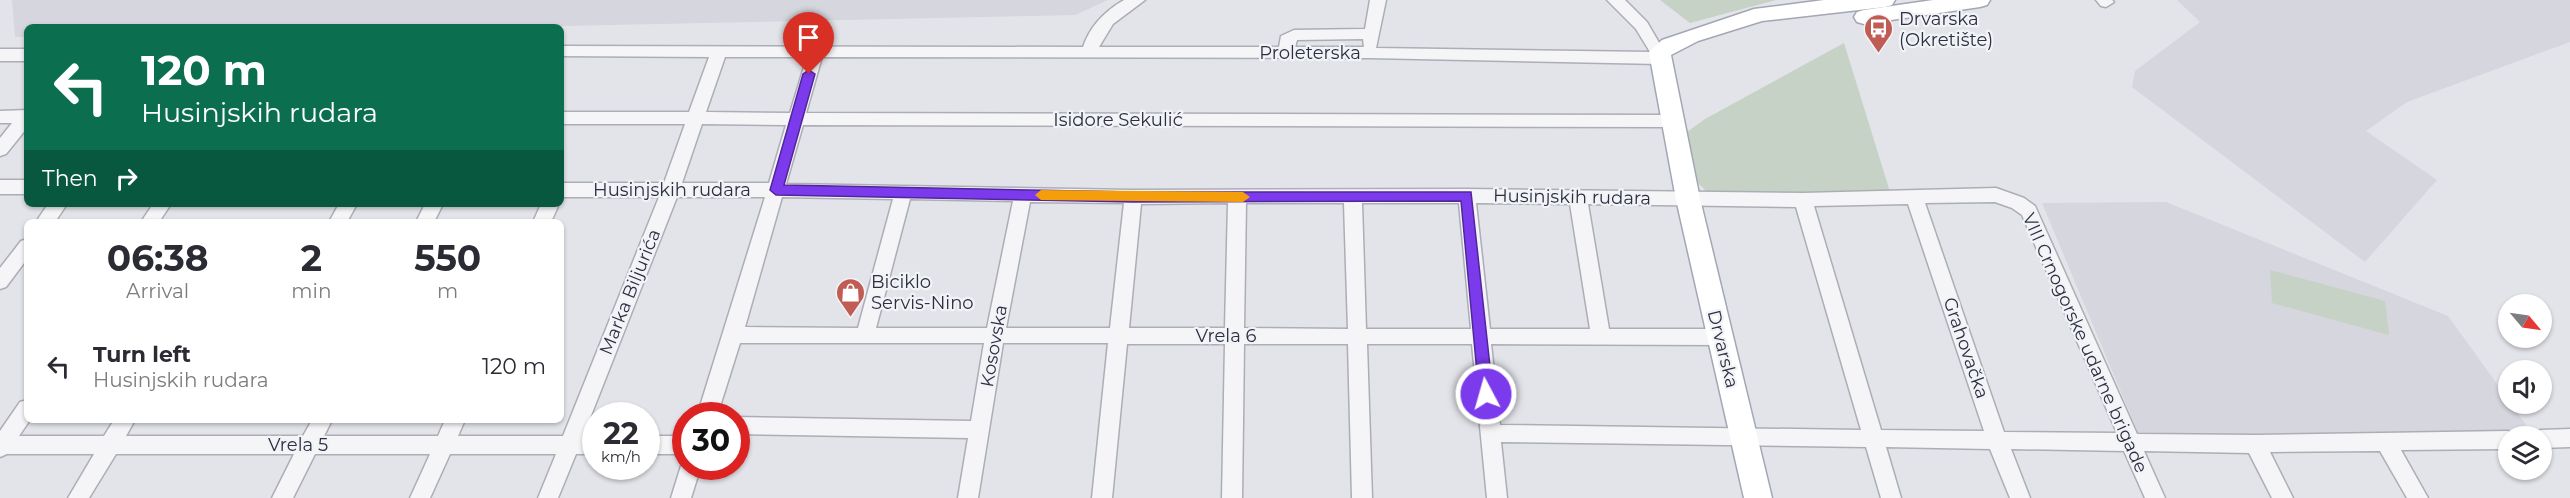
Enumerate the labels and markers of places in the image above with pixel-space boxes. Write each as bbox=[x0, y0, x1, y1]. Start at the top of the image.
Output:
place label: Drvarska (Okretište) bbox=[1899, 8, 1993, 51]
pin bbox=[783, 12, 834, 74]
bus stop icon: Drvarska (Okretište) bbox=[1862, 13, 1894, 55]
place label: Biciklo Servis-Nino bbox=[871, 271, 974, 314]
shop icon: Biciklo Servis-Nino bbox=[834, 276, 866, 318]

